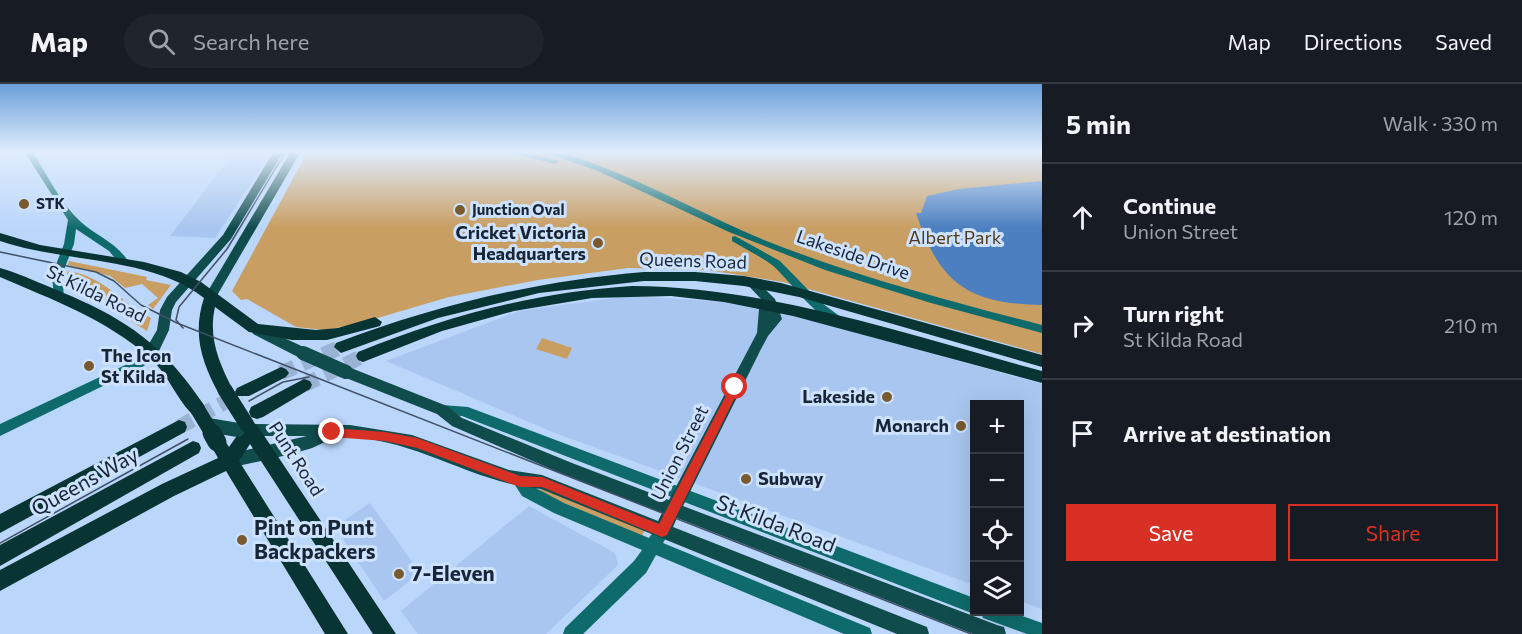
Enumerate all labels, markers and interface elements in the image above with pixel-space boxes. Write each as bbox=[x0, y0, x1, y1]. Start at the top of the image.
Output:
search box bbox=[124, 14, 544, 68]
text: Map bbox=[30, 24, 88, 58]
icon: search bbox=[145, 25, 178, 58]
text: Search here bbox=[193, 28, 309, 55]
text: Map bbox=[1228, 29, 1271, 54]
text: Directions bbox=[1304, 29, 1402, 54]
text: Saved bbox=[1435, 29, 1492, 54]
text: 5 min bbox=[1066, 108, 1131, 139]
text: Walk · 330 m bbox=[1383, 111, 1498, 135]
text: Continue bbox=[1123, 192, 1216, 219]
place label: STK bbox=[36, 194, 65, 212]
marker: STK bbox=[17, 197, 31, 211]
place label: Junction Oval bbox=[472, 200, 565, 218]
icon: ahead bbox=[1066, 201, 1099, 234]
marker: Junction Oval bbox=[453, 203, 467, 217]
text: 120 m bbox=[1444, 205, 1498, 229]
text: Union Street bbox=[1123, 219, 1238, 243]
place label: Cricket Victoria Headquarters bbox=[455, 221, 586, 264]
street label: Lakeside Drive bbox=[794, 224, 913, 284]
park label: Albert Park bbox=[909, 226, 1002, 248]
marker: Cricket Victoria Headquarters bbox=[591, 236, 605, 250]
street label: Queens Road bbox=[639, 247, 747, 273]
street label: St Kilda Road bbox=[43, 260, 150, 327]
text: Turn right bbox=[1123, 300, 1224, 327]
icon: right bbox=[1066, 309, 1099, 342]
text: 210 m bbox=[1444, 313, 1498, 337]
text: St Kilda Road bbox=[1123, 327, 1243, 351]
place label: The Icon St Kilda bbox=[101, 344, 172, 387]
marker: The Icon St Kilda bbox=[82, 359, 96, 373]
route start bbox=[721, 373, 747, 399]
place label: Lakeside bbox=[802, 385, 875, 407]
marker: Lakeside bbox=[880, 390, 894, 404]
map controls bbox=[970, 400, 1024, 616]
button: + bbox=[970, 400, 1024, 454]
street label: Union Street bbox=[646, 401, 712, 504]
place label: Monarch bbox=[875, 414, 949, 436]
street label: Punt Road bbox=[265, 417, 329, 500]
icon: arrive bbox=[1066, 417, 1099, 450]
route end bbox=[318, 418, 344, 444]
marker: Monarch bbox=[954, 419, 968, 433]
text: Arrive at destination bbox=[1123, 420, 1331, 447]
street label: Queens Way bbox=[26, 441, 142, 520]
button: − bbox=[970, 454, 1024, 508]
place label: Subway bbox=[758, 467, 823, 489]
marker: Subway bbox=[739, 472, 753, 486]
street label: St Kilda Road bbox=[713, 488, 840, 557]
button: Save bbox=[1066, 504, 1276, 561]
button: Share bbox=[1288, 504, 1498, 561]
button: locate bbox=[970, 508, 1024, 562]
place label: Pint on Punt Backpackers bbox=[254, 514, 376, 563]
marker: Pint on Punt Backpackers bbox=[235, 533, 249, 547]
place label: 7-Eleven bbox=[411, 560, 495, 585]
button: layers bbox=[970, 562, 1024, 616]
marker: 7-Eleven bbox=[392, 567, 406, 581]

